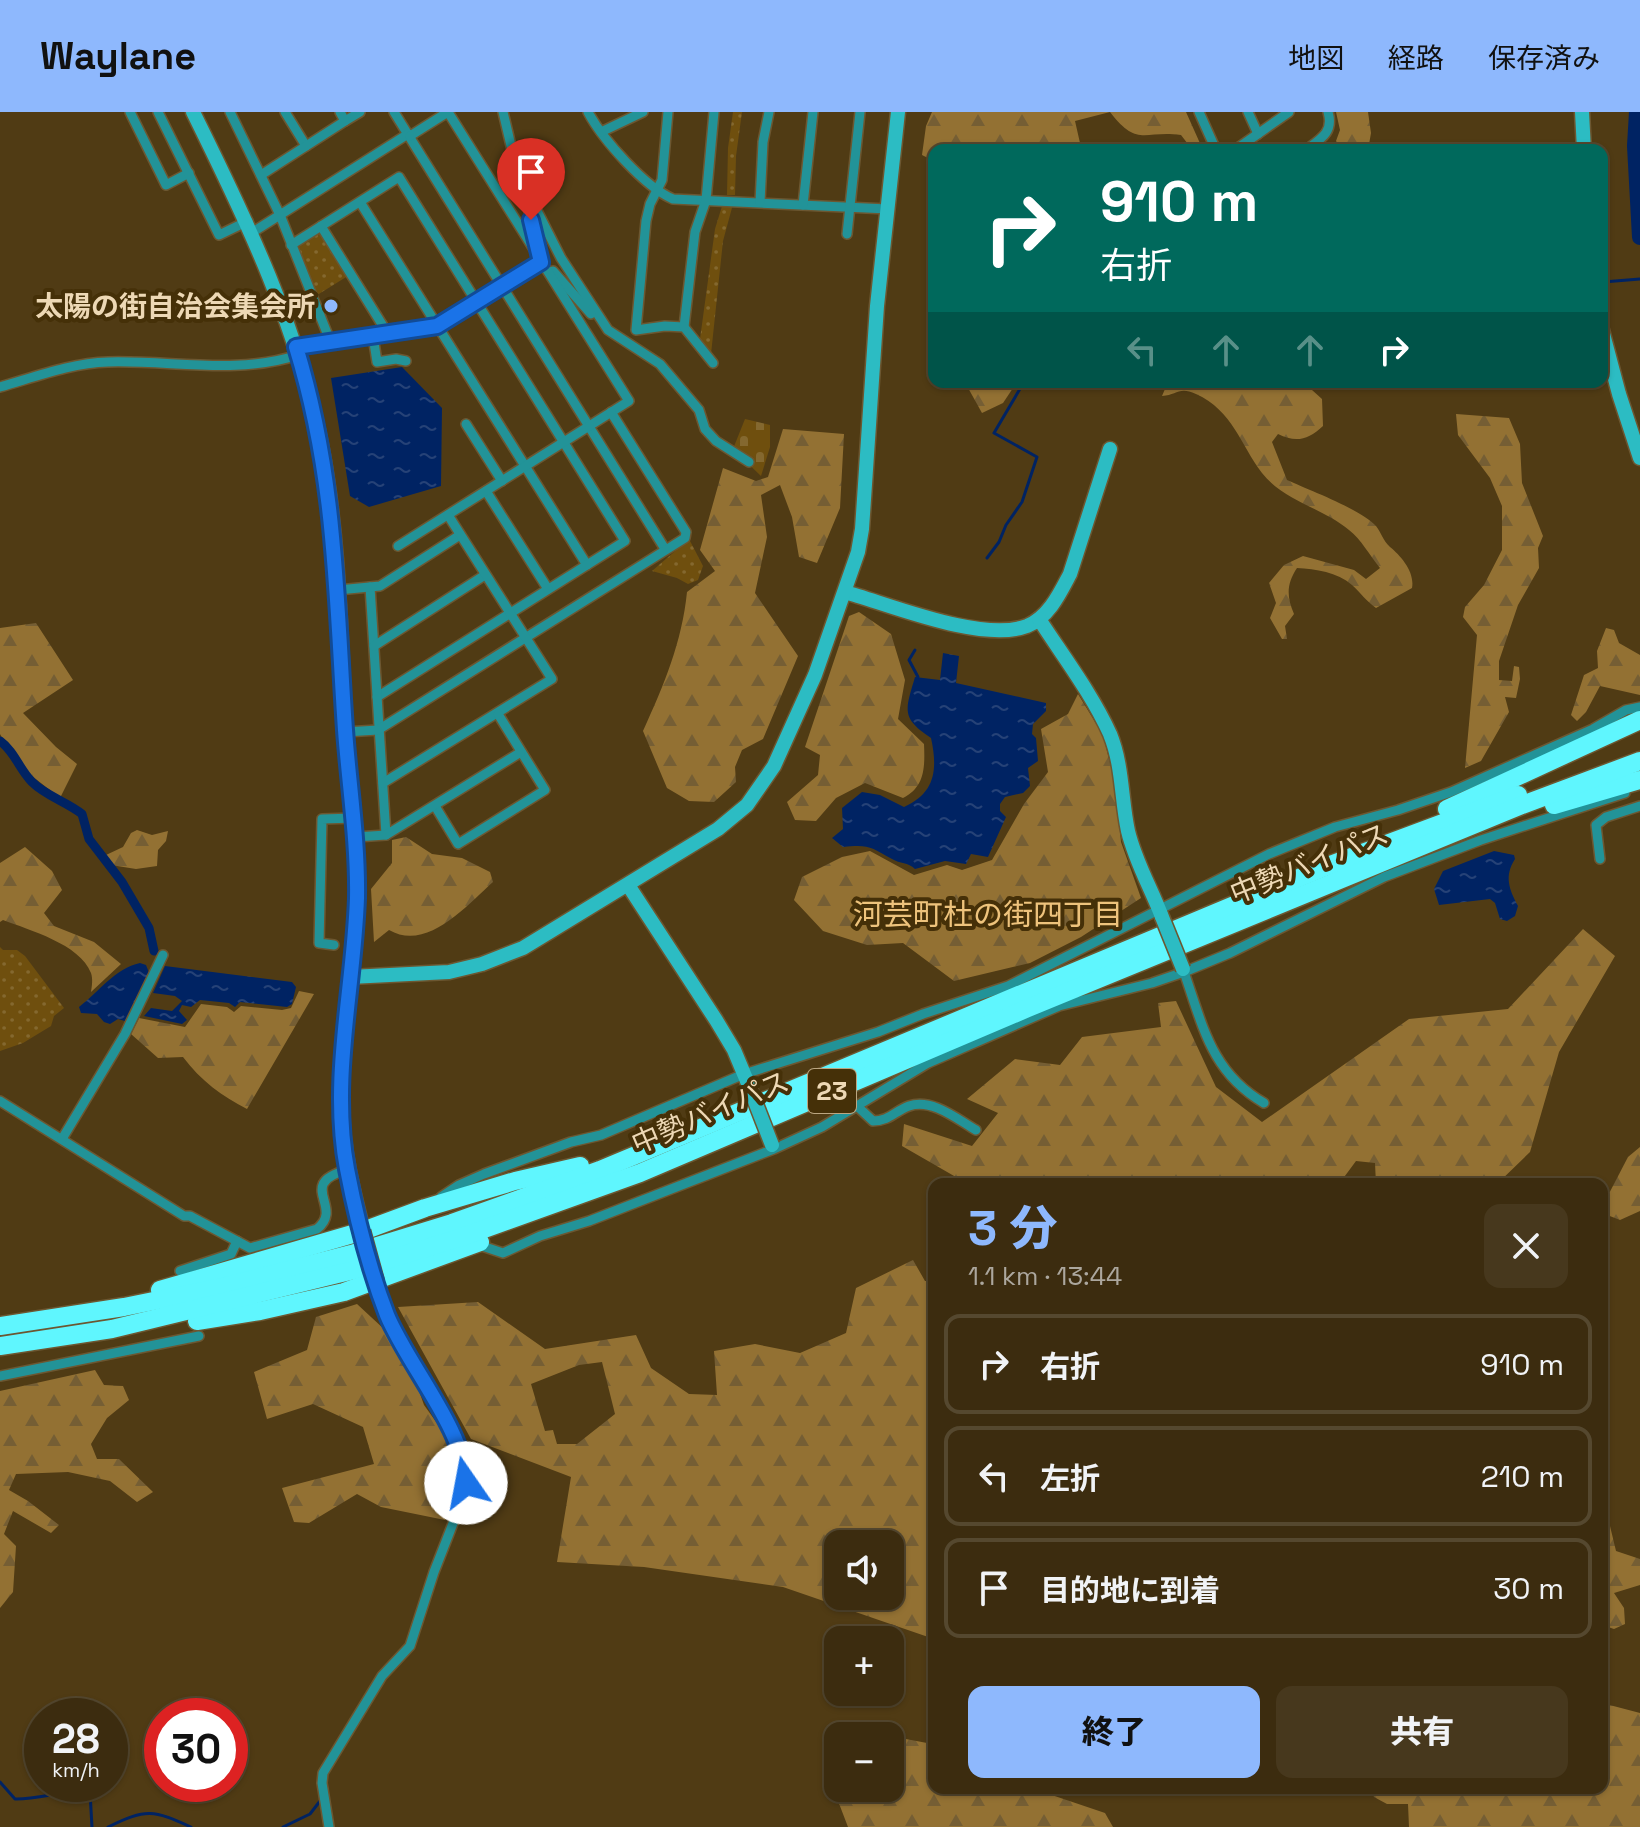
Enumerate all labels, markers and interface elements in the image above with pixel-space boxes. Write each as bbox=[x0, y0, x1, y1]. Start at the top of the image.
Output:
text: Waylane bbox=[40, 32, 196, 80]
text: 地図 bbox=[1288, 40, 1344, 76]
text: 経路 bbox=[1388, 40, 1444, 76]
text: 保存済み bbox=[1488, 40, 1600, 76]
pin bbox=[497, 138, 565, 220]
icon: arrive bbox=[509, 150, 553, 194]
text: 910 m bbox=[1100, 166, 1258, 237]
icon: right bbox=[968, 176, 1072, 280]
text: 右折 bbox=[1100, 243, 1172, 289]
place label: 太陽の街自治会集会所 bbox=[35, 288, 315, 324]
marker: 太陽の街自治会集会所 bbox=[322, 297, 340, 315]
icon: left bbox=[1120, 328, 1164, 372]
icon: ahead bbox=[1204, 328, 1248, 372]
icon: ahead bbox=[1288, 328, 1332, 372]
icon: right bbox=[1372, 328, 1416, 372]
street label: 中勢バイパス bbox=[1225, 815, 1393, 911]
district label: 河芸町杜の街四丁目 bbox=[853, 895, 1123, 934]
street label: 中勢バイパス bbox=[626, 1063, 794, 1161]
road number: 23 bbox=[808, 1069, 856, 1113]
text: 3 分 bbox=[968, 1198, 1057, 1259]
button: close bbox=[1484, 1204, 1568, 1288]
text: 1.1 km · 13:44 bbox=[968, 1259, 1122, 1293]
icon: right bbox=[972, 1342, 1016, 1386]
text: 910 m bbox=[1480, 1345, 1564, 1384]
text: 右折 bbox=[1040, 1347, 1100, 1386]
position arrow bbox=[424, 1441, 508, 1525]
icon: left bbox=[972, 1454, 1016, 1498]
text: 210 m bbox=[1481, 1457, 1564, 1496]
text: 左折 bbox=[1040, 1459, 1100, 1498]
map controls bbox=[824, 1530, 904, 1802]
button: sound bbox=[824, 1530, 904, 1610]
icon: arrive bbox=[972, 1566, 1016, 1610]
text: 30 m bbox=[1493, 1569, 1564, 1608]
text: 目的地に到着 bbox=[1040, 1571, 1220, 1610]
button: + bbox=[824, 1626, 904, 1706]
button: 終了 bbox=[968, 1686, 1260, 1778]
button: 共有 bbox=[1276, 1686, 1568, 1778]
speed limit sign: 30 bbox=[144, 1698, 248, 1802]
text: 28 bbox=[52, 1714, 100, 1765]
button: − bbox=[824, 1722, 904, 1802]
text: km/h bbox=[52, 1757, 100, 1783]

